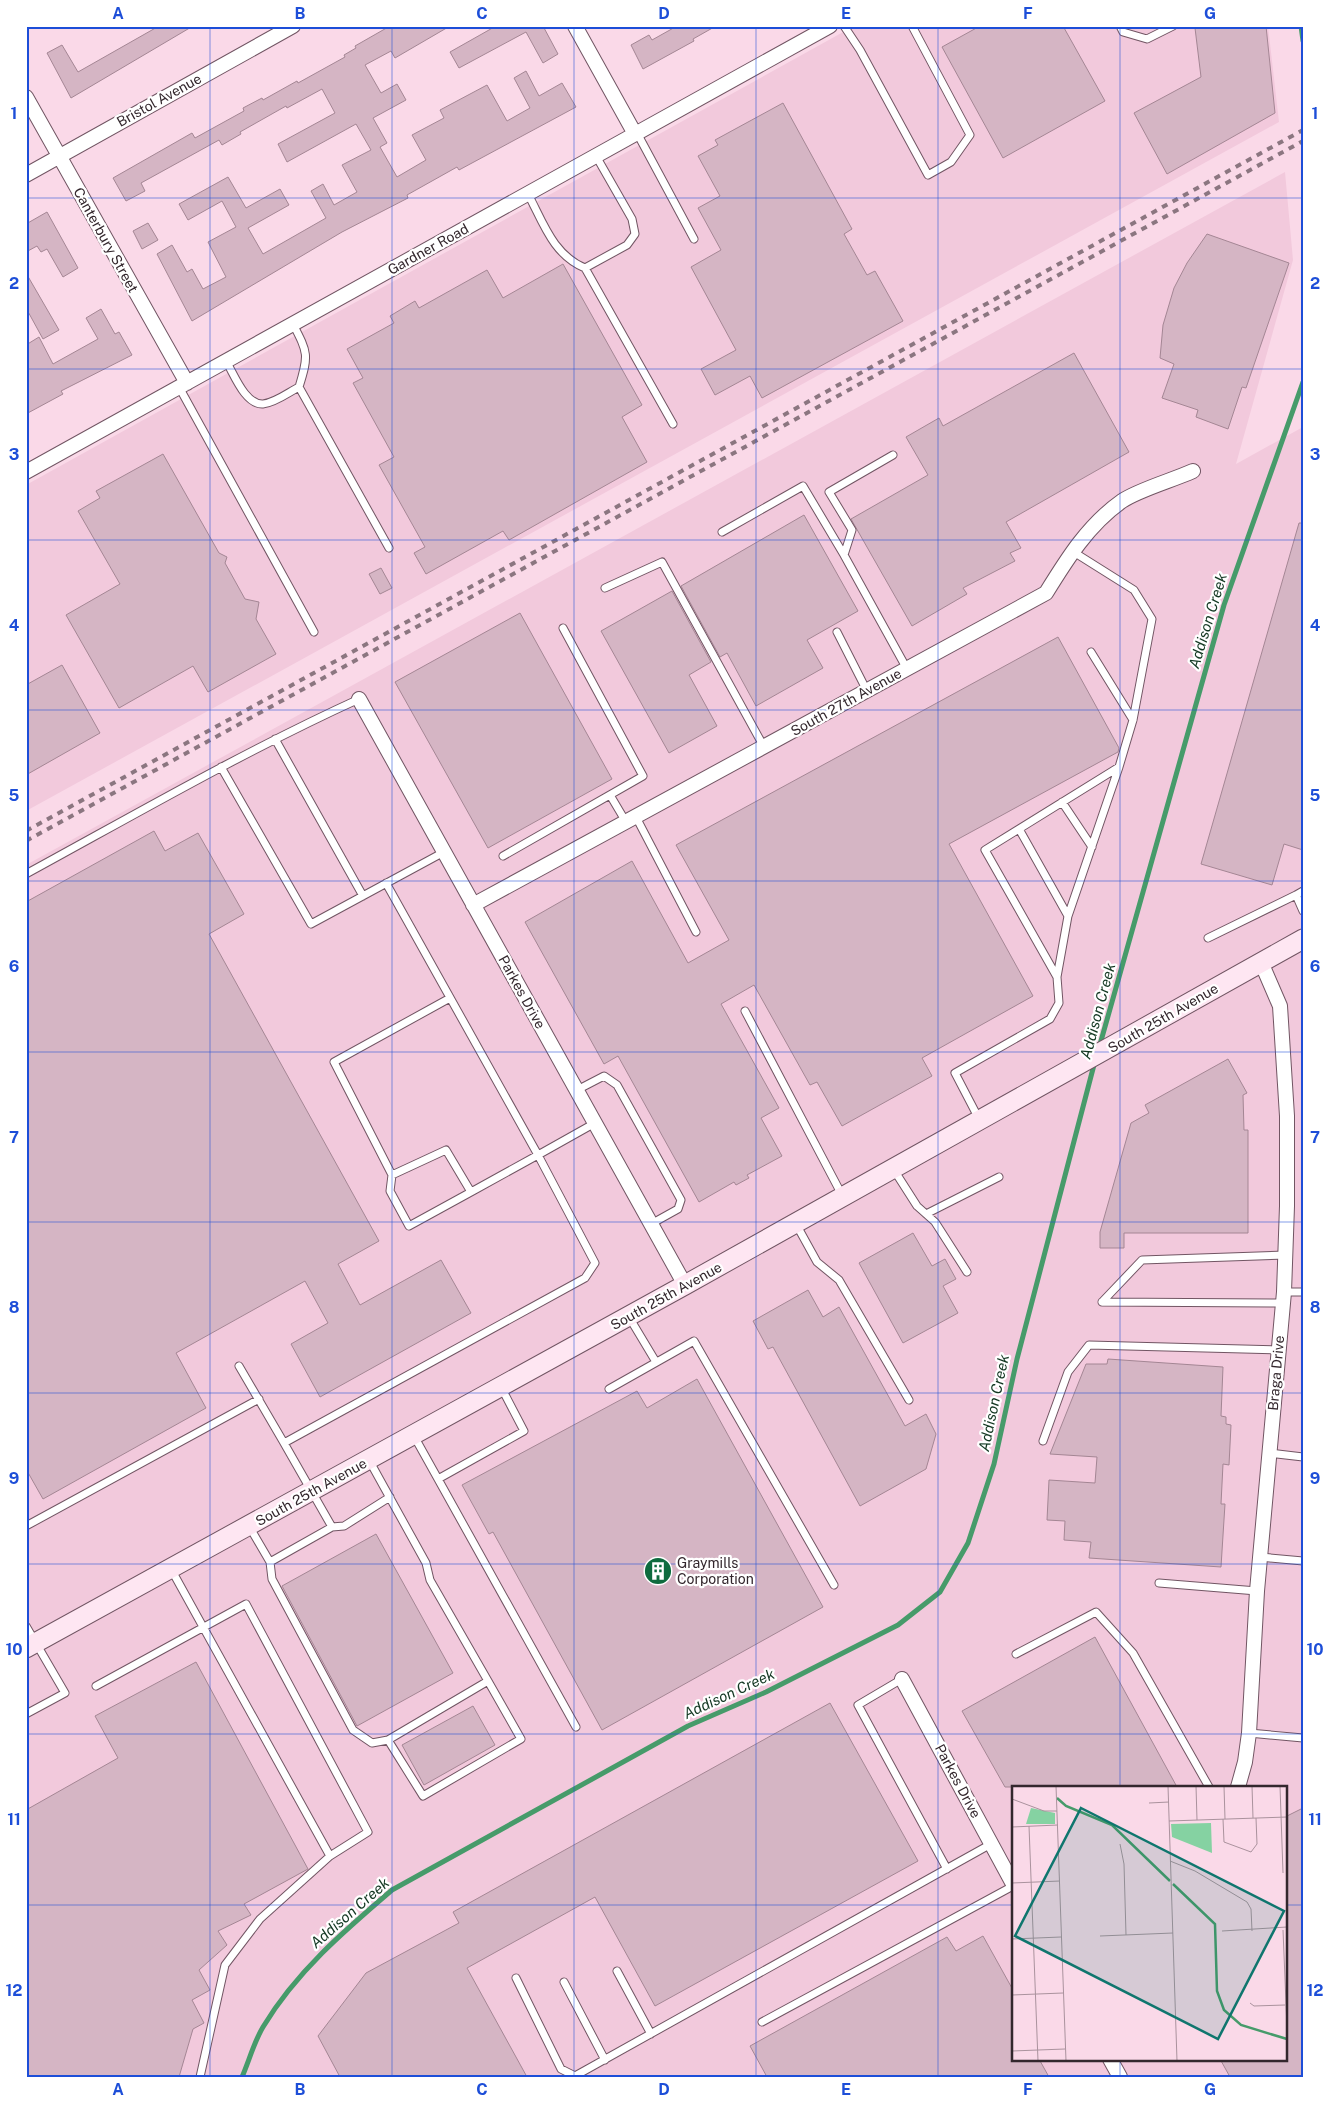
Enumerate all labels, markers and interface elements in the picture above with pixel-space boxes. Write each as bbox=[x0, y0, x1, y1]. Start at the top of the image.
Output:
text: A bbox=[112, 4, 124, 23]
text: B bbox=[295, 4, 306, 23]
text: C bbox=[476, 4, 488, 23]
text: D bbox=[658, 4, 670, 23]
text: E bbox=[841, 4, 851, 23]
text: F bbox=[1023, 4, 1033, 23]
text: G bbox=[1204, 4, 1216, 23]
street label: Bristol Avenue bbox=[114, 70, 204, 130]
text: 1 bbox=[11, 104, 17, 123]
text: 1 bbox=[1312, 104, 1318, 123]
street label: Canterbury Street bbox=[70, 185, 142, 295]
street label: Gardner Road bbox=[385, 220, 471, 278]
text: 2 bbox=[9, 274, 19, 293]
text: 2 bbox=[1310, 274, 1320, 293]
text: 3 bbox=[9, 445, 19, 464]
text: 3 bbox=[1310, 445, 1320, 464]
water label: Addison Creek bbox=[1185, 570, 1230, 670]
text: 4 bbox=[9, 616, 20, 635]
text: 4 bbox=[1310, 616, 1321, 635]
street label: South 27th Avenue bbox=[788, 665, 904, 739]
text: 5 bbox=[9, 786, 20, 805]
text: 5 bbox=[1310, 786, 1321, 805]
street label: Parkes Drive bbox=[495, 953, 549, 1032]
text: 6 bbox=[9, 957, 19, 976]
text: 6 bbox=[1310, 957, 1320, 976]
water label: Addison Creek bbox=[1077, 960, 1119, 1061]
street label: South 25th Avenue bbox=[1105, 980, 1221, 1056]
text: 7 bbox=[9, 1128, 19, 1147]
text: 7 bbox=[1310, 1128, 1320, 1147]
street label: South 25th Avenue bbox=[608, 1259, 724, 1333]
text: 8 bbox=[9, 1298, 20, 1317]
text: 8 bbox=[1310, 1298, 1321, 1317]
street label: Braga Drive bbox=[1265, 1335, 1287, 1411]
water label: Addison Creek bbox=[975, 1352, 1012, 1453]
street label: South 25th Avenue bbox=[253, 1455, 369, 1529]
text: 9 bbox=[9, 1469, 19, 1488]
text: 9 bbox=[1310, 1469, 1320, 1488]
place label: Graymills Corporation bbox=[677, 1555, 754, 1587]
building icon: Graymills Corporation bbox=[643, 1556, 673, 1586]
text: 10 bbox=[5, 1640, 23, 1659]
text: 10 bbox=[1306, 1640, 1324, 1659]
water label: Addison Creek bbox=[681, 1665, 778, 1722]
street label: Parkes Drive bbox=[932, 1741, 984, 1821]
inset map bbox=[1012, 1786, 1286, 2060]
text: 11 bbox=[7, 1810, 21, 1829]
text: 11 bbox=[1308, 1810, 1322, 1829]
water label: Addison Creek bbox=[307, 1873, 393, 1951]
text: 12 bbox=[5, 1981, 23, 2000]
text: 12 bbox=[1306, 1981, 1324, 2000]
text: A bbox=[112, 2080, 124, 2099]
text: B bbox=[295, 2080, 306, 2099]
text: C bbox=[476, 2080, 488, 2099]
text: D bbox=[658, 2080, 670, 2099]
text: E bbox=[841, 2080, 851, 2099]
text: F bbox=[1023, 2080, 1033, 2099]
text: G bbox=[1204, 2080, 1216, 2099]

